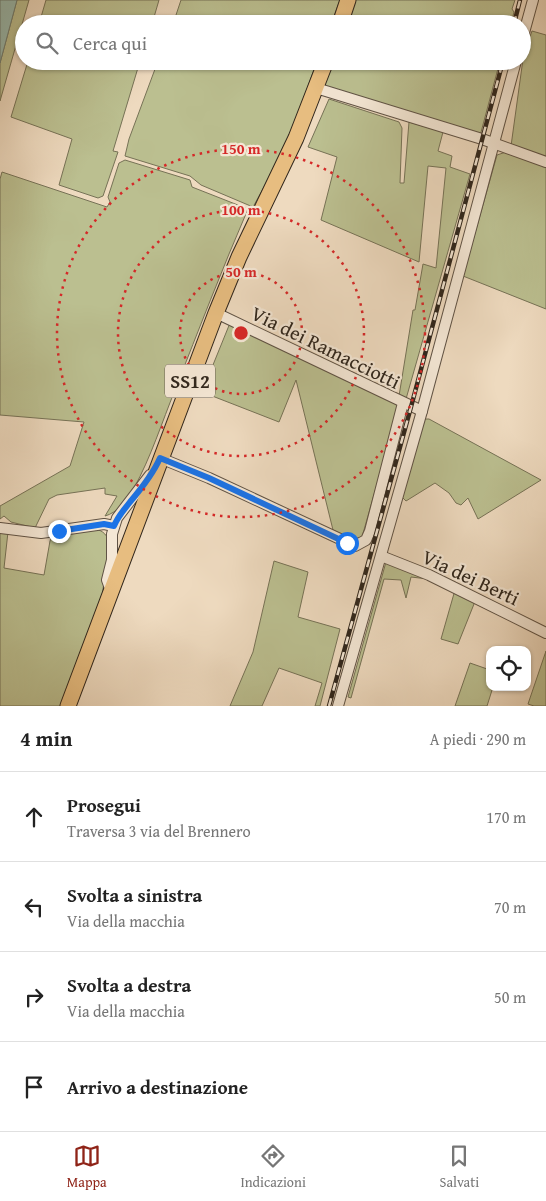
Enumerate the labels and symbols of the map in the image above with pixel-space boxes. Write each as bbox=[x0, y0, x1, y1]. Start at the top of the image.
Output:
text: 150 m bbox=[221, 138, 261, 159]
text: 100 m bbox=[221, 199, 261, 220]
text: 50 m bbox=[225, 261, 257, 282]
street label: Via dei Ramacciotti bbox=[247, 298, 406, 396]
centre of rings bbox=[232, 324, 250, 342]
road number: SS12 bbox=[165, 364, 215, 398]
route end bbox=[48, 520, 71, 543]
route start bbox=[336, 532, 359, 555]
street label: Via dei Berti bbox=[418, 542, 525, 612]

